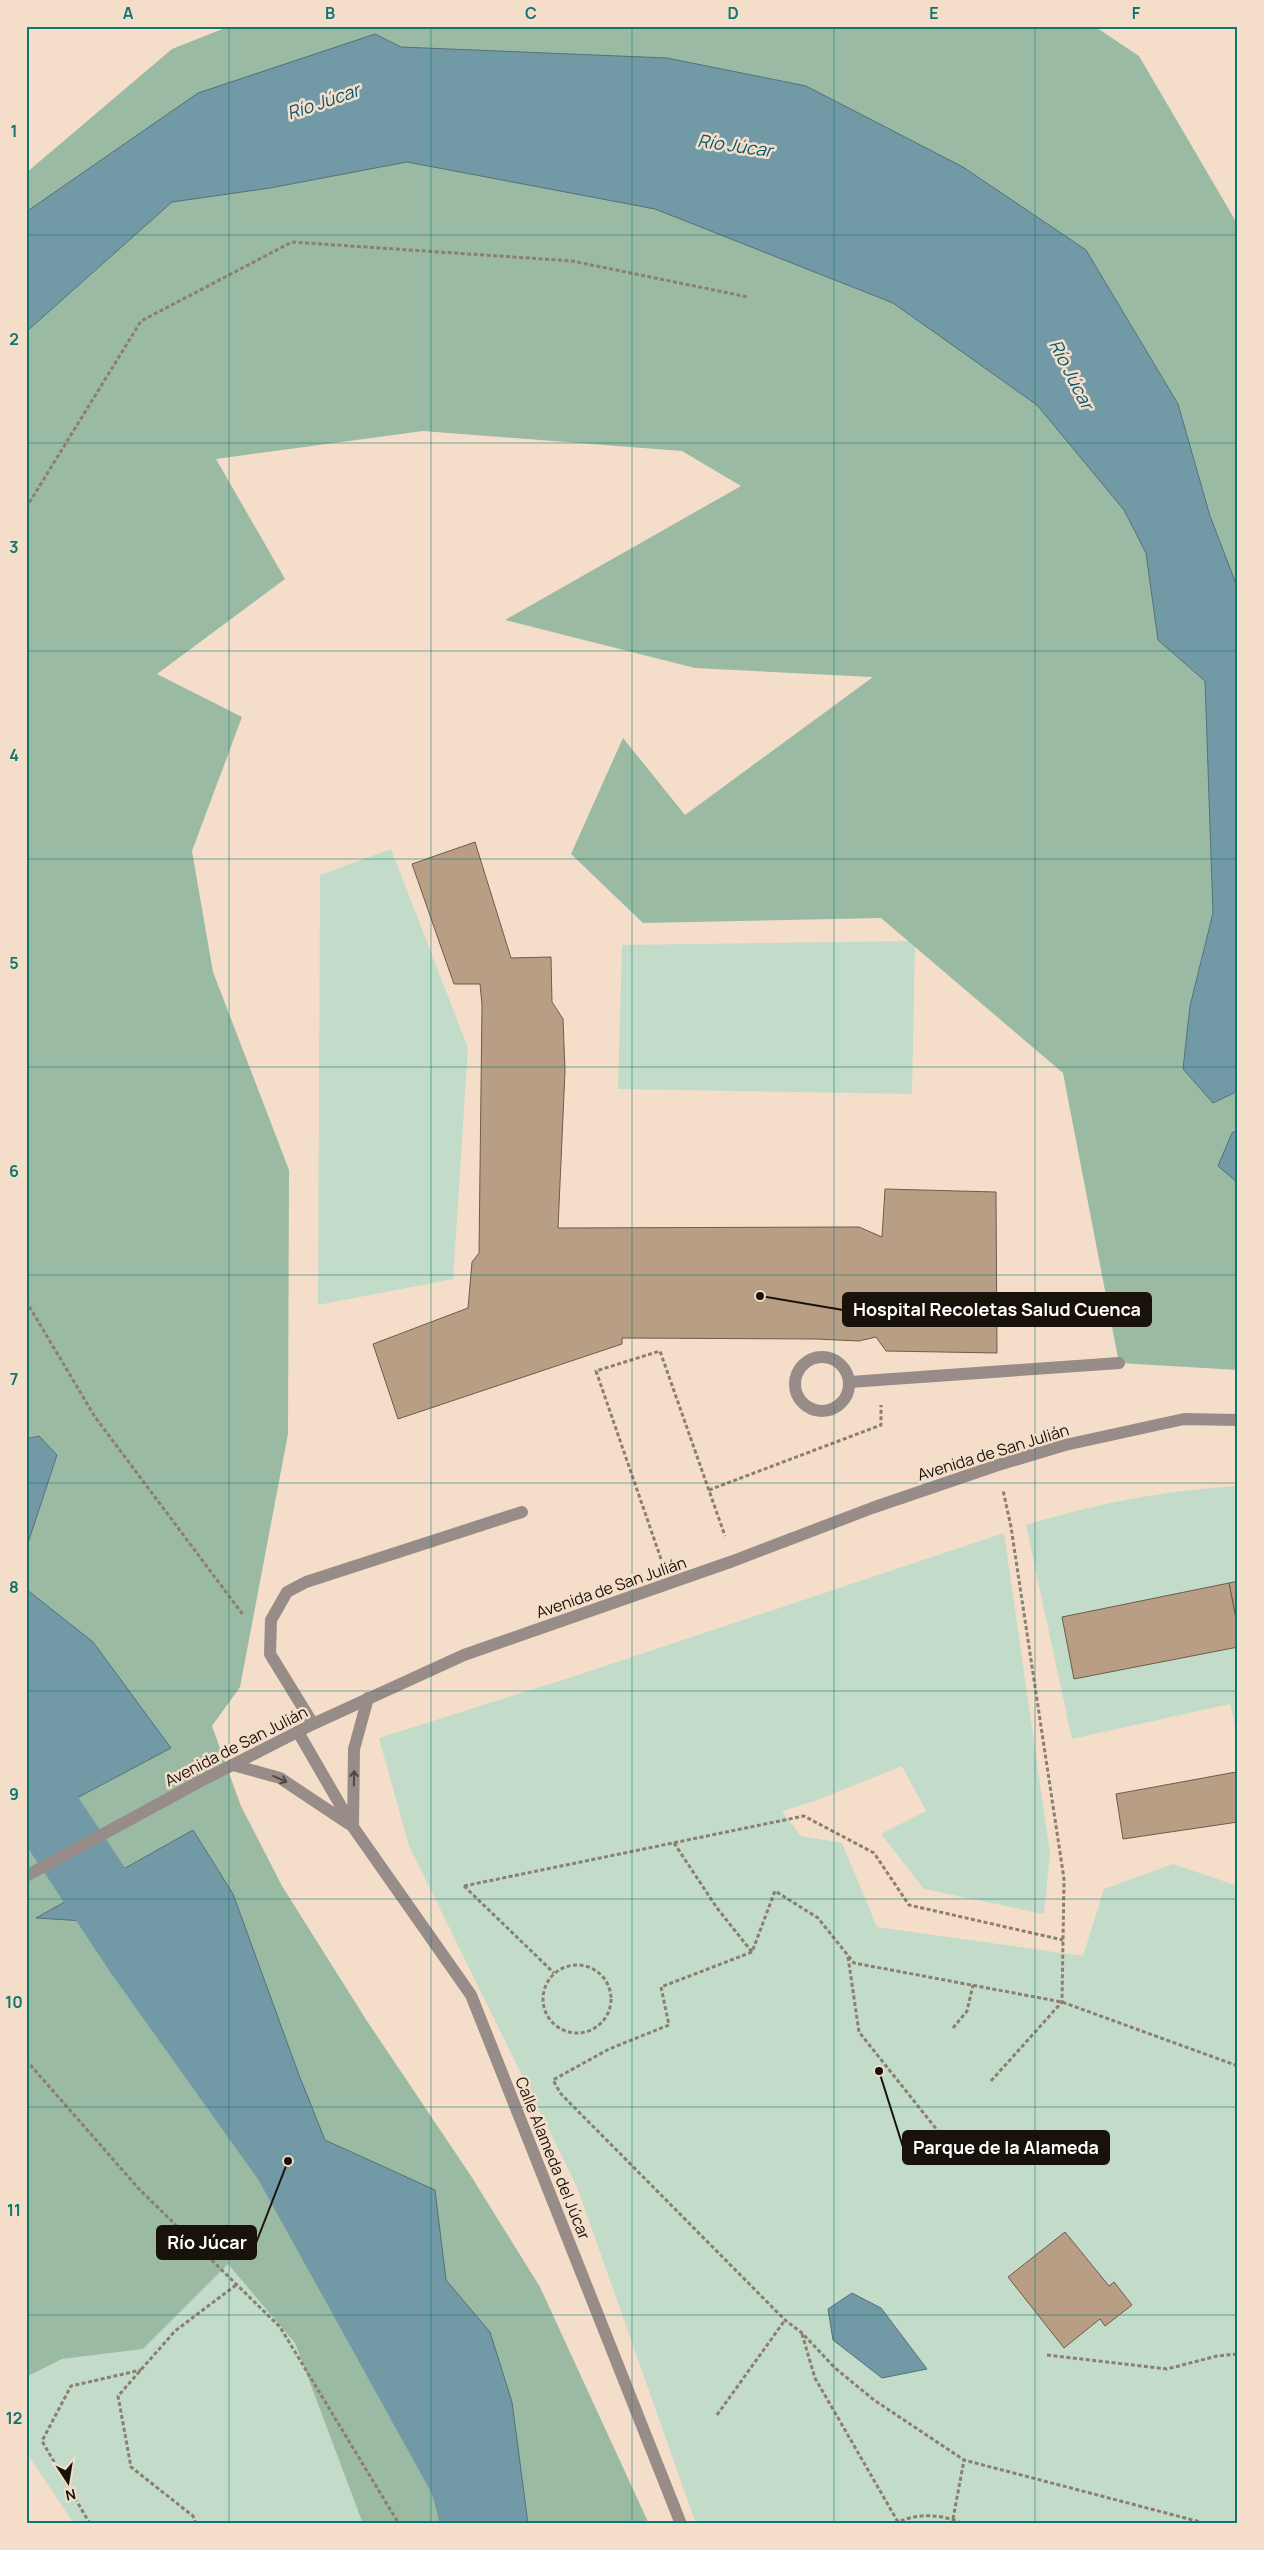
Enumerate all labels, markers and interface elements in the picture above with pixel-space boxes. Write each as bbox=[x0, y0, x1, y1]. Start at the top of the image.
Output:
text: A bbox=[123, 2, 134, 24]
text: B bbox=[325, 2, 335, 24]
text: C bbox=[525, 2, 537, 24]
text: D bbox=[727, 2, 739, 24]
text: E bbox=[929, 2, 939, 24]
text: F bbox=[1132, 2, 1141, 24]
water label: Río Júcar bbox=[284, 77, 365, 125]
text: 1 bbox=[10, 120, 18, 142]
water label: Río Júcar bbox=[696, 128, 776, 162]
text: 2 bbox=[9, 328, 19, 350]
water label: Río Júcar bbox=[1044, 335, 1101, 415]
text: 3 bbox=[9, 536, 19, 558]
text: 4 bbox=[9, 744, 19, 766]
text: 5 bbox=[9, 952, 19, 974]
text: 6 bbox=[9, 1160, 19, 1182]
callout: Hospital Recoletas Salud Cuenca bbox=[843, 1293, 1151, 1326]
text: Hospital Recoletas Salud Cuenca bbox=[853, 1297, 1141, 1321]
text: 7 bbox=[10, 1368, 18, 1390]
street label: Avenida de San Julián bbox=[914, 1418, 1072, 1486]
street label: Avenida de San Julián bbox=[533, 1551, 689, 1623]
text: 8 bbox=[9, 1576, 19, 1598]
street label: Avenida de San Julián bbox=[161, 1700, 311, 1792]
one-way arrow bbox=[349, 1770, 359, 1786]
one-way arrow bbox=[272, 1774, 287, 1784]
text: 9 bbox=[9, 1783, 19, 1805]
text: 10 bbox=[5, 1991, 23, 2013]
street label: Calle Alameda del Júcar bbox=[510, 2073, 596, 2243]
callout: Parque de la Alameda bbox=[903, 2131, 1109, 2164]
text: Parque de la Alameda bbox=[913, 2135, 1099, 2159]
text: 11 bbox=[7, 2199, 21, 2221]
callout: Río Júcar bbox=[157, 2226, 256, 2259]
text: Río Júcar bbox=[167, 2230, 247, 2254]
text: 12 bbox=[6, 2407, 22, 2429]
north arrow bbox=[42, 2458, 92, 2508]
text: N bbox=[64, 2485, 78, 2506]

